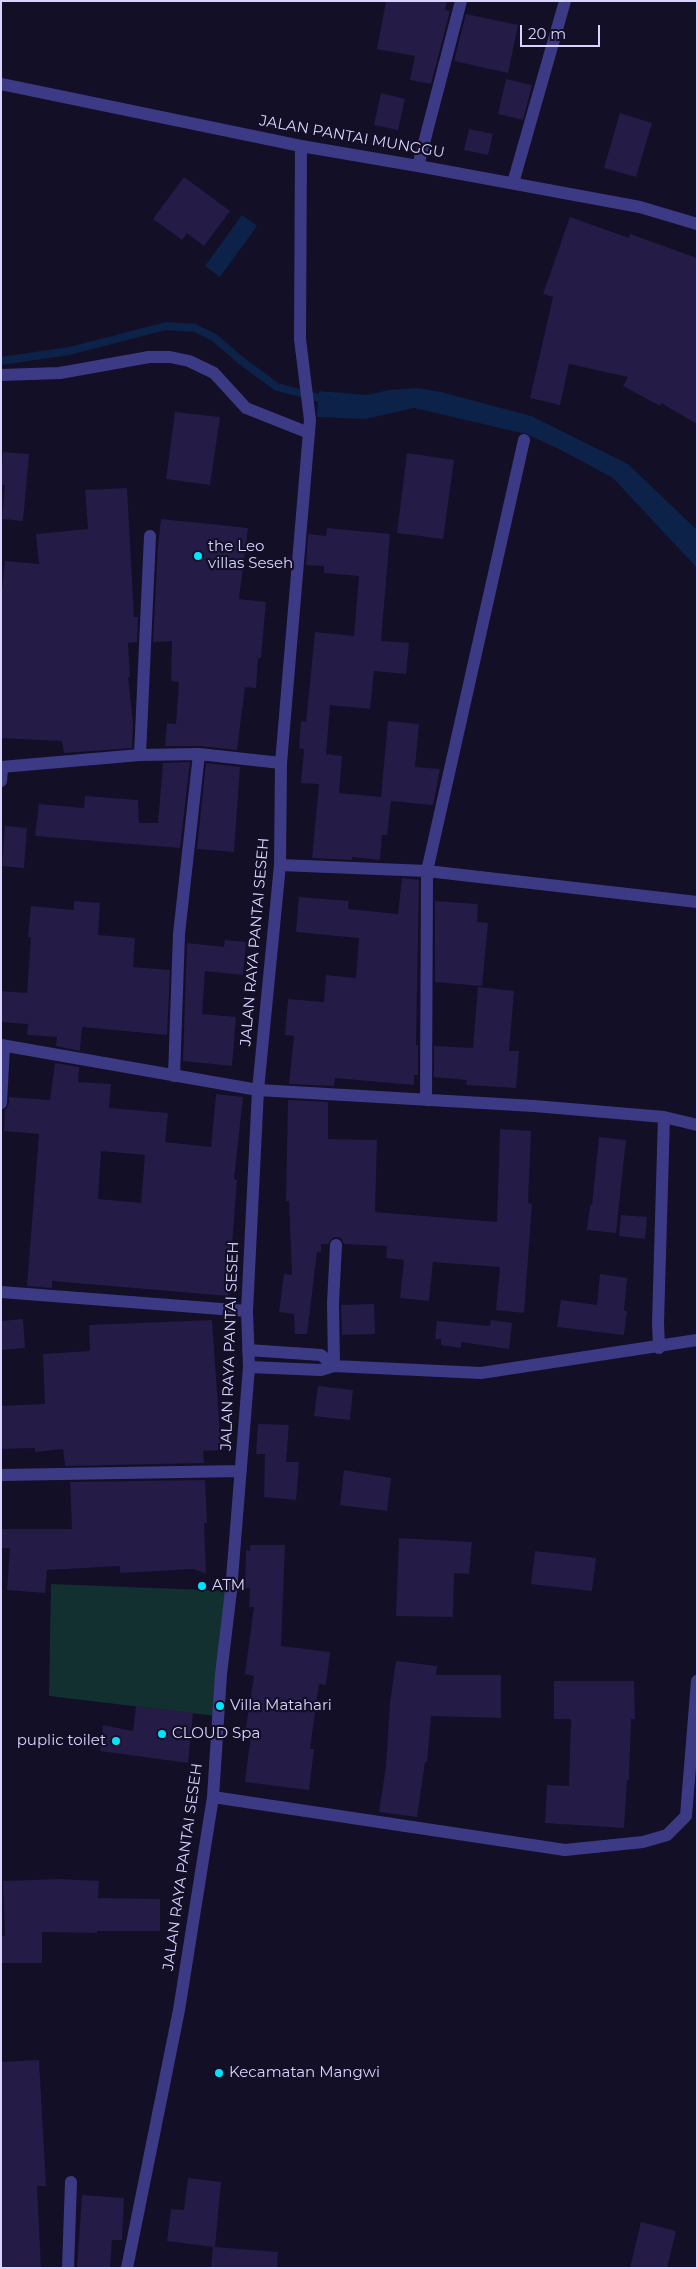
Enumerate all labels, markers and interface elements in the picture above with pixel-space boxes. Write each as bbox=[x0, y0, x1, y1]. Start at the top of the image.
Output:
scale bar bbox=[523, 15, 603, 47]
text: 20 m bbox=[528, 24, 566, 43]
street label: JALAN PANTAI MUNGGU bbox=[258, 112, 446, 162]
place label: the Leo villas Seseh bbox=[208, 538, 293, 573]
marker: the Leo villas Seseh bbox=[192, 550, 204, 562]
street label: JALAN RAYA PANTAI SESEH bbox=[237, 837, 273, 1047]
street label: JALAN RAYA PANTAI SESEH bbox=[217, 1241, 243, 1451]
place label: ATM bbox=[212, 1577, 245, 1595]
marker: ATM bbox=[196, 1580, 208, 1592]
place label: Villa Matahari bbox=[230, 1697, 332, 1715]
marker: Villa Matahari bbox=[214, 1700, 226, 1712]
place label: CLOUD Spa bbox=[172, 1725, 260, 1743]
marker: CLOUD Spa bbox=[156, 1728, 168, 1740]
place label: puplic toilet bbox=[17, 1732, 106, 1750]
marker: puplic toilet bbox=[110, 1735, 122, 1747]
street label: JALAN RAYA PANTAI SESEH bbox=[160, 1762, 206, 1972]
place label: Kecamatan Mangwi bbox=[229, 2064, 380, 2082]
marker: Kecamatan Mangwi bbox=[213, 2067, 225, 2079]

